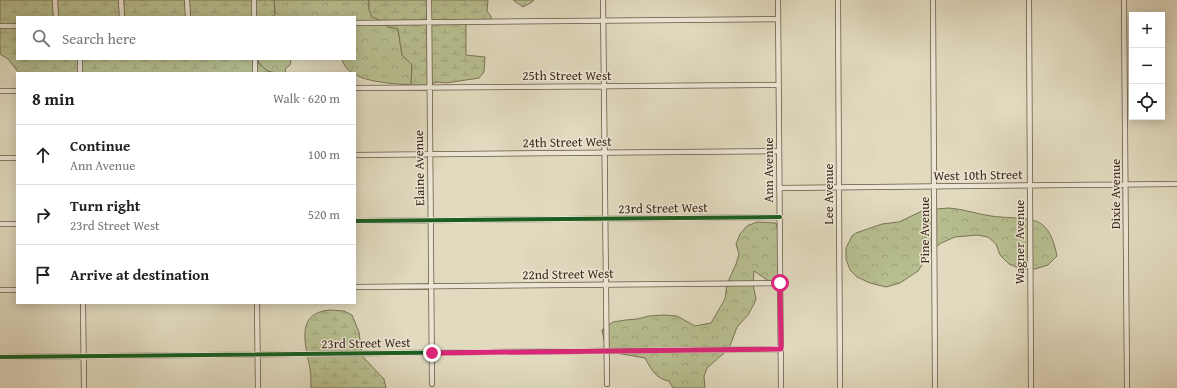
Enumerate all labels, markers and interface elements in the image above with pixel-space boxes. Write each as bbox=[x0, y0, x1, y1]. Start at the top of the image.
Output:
map controls bbox=[1129, 12, 1165, 120]
button: + bbox=[1129, 12, 1165, 48]
search box bbox=[16, 16, 356, 60]
icon: search bbox=[30, 27, 52, 49]
text: Search here bbox=[62, 28, 136, 49]
button: − bbox=[1129, 48, 1165, 84]
street label: 25th Street West bbox=[522, 66, 612, 85]
button: locate bbox=[1129, 84, 1165, 120]
text: 8 min bbox=[32, 86, 74, 111]
text: Walk · 620 m bbox=[273, 89, 340, 108]
street label: Elaine Avenue bbox=[409, 130, 429, 206]
street label: 24th Street West bbox=[522, 132, 612, 152]
text: Continue bbox=[70, 135, 131, 156]
street label: Ann Avenue bbox=[759, 137, 778, 203]
icon: ahead bbox=[32, 144, 54, 166]
text: 100 m bbox=[308, 145, 340, 164]
text: Ann Avenue bbox=[70, 156, 135, 175]
street label: Dixie Avenue bbox=[1106, 159, 1125, 229]
street label: Lee Avenue bbox=[819, 163, 838, 225]
street label: West 10th Street bbox=[933, 165, 1023, 185]
text: Turn right bbox=[70, 195, 141, 216]
street label: Pine Avenue bbox=[915, 197, 934, 263]
street label: 23rd Street West bbox=[618, 198, 708, 218]
street label: Wagner Avenue bbox=[1010, 200, 1029, 284]
icon: right bbox=[32, 204, 54, 226]
text: 520 m bbox=[308, 205, 340, 224]
text: 23rd Street West bbox=[70, 216, 160, 235]
icon: arrive bbox=[32, 264, 54, 286]
text: Arrive at destination bbox=[70, 264, 209, 285]
street label: 22nd Street West bbox=[522, 264, 614, 284]
route start bbox=[771, 274, 789, 292]
street label: 23rd Street West bbox=[321, 333, 411, 353]
route end bbox=[423, 344, 441, 362]

